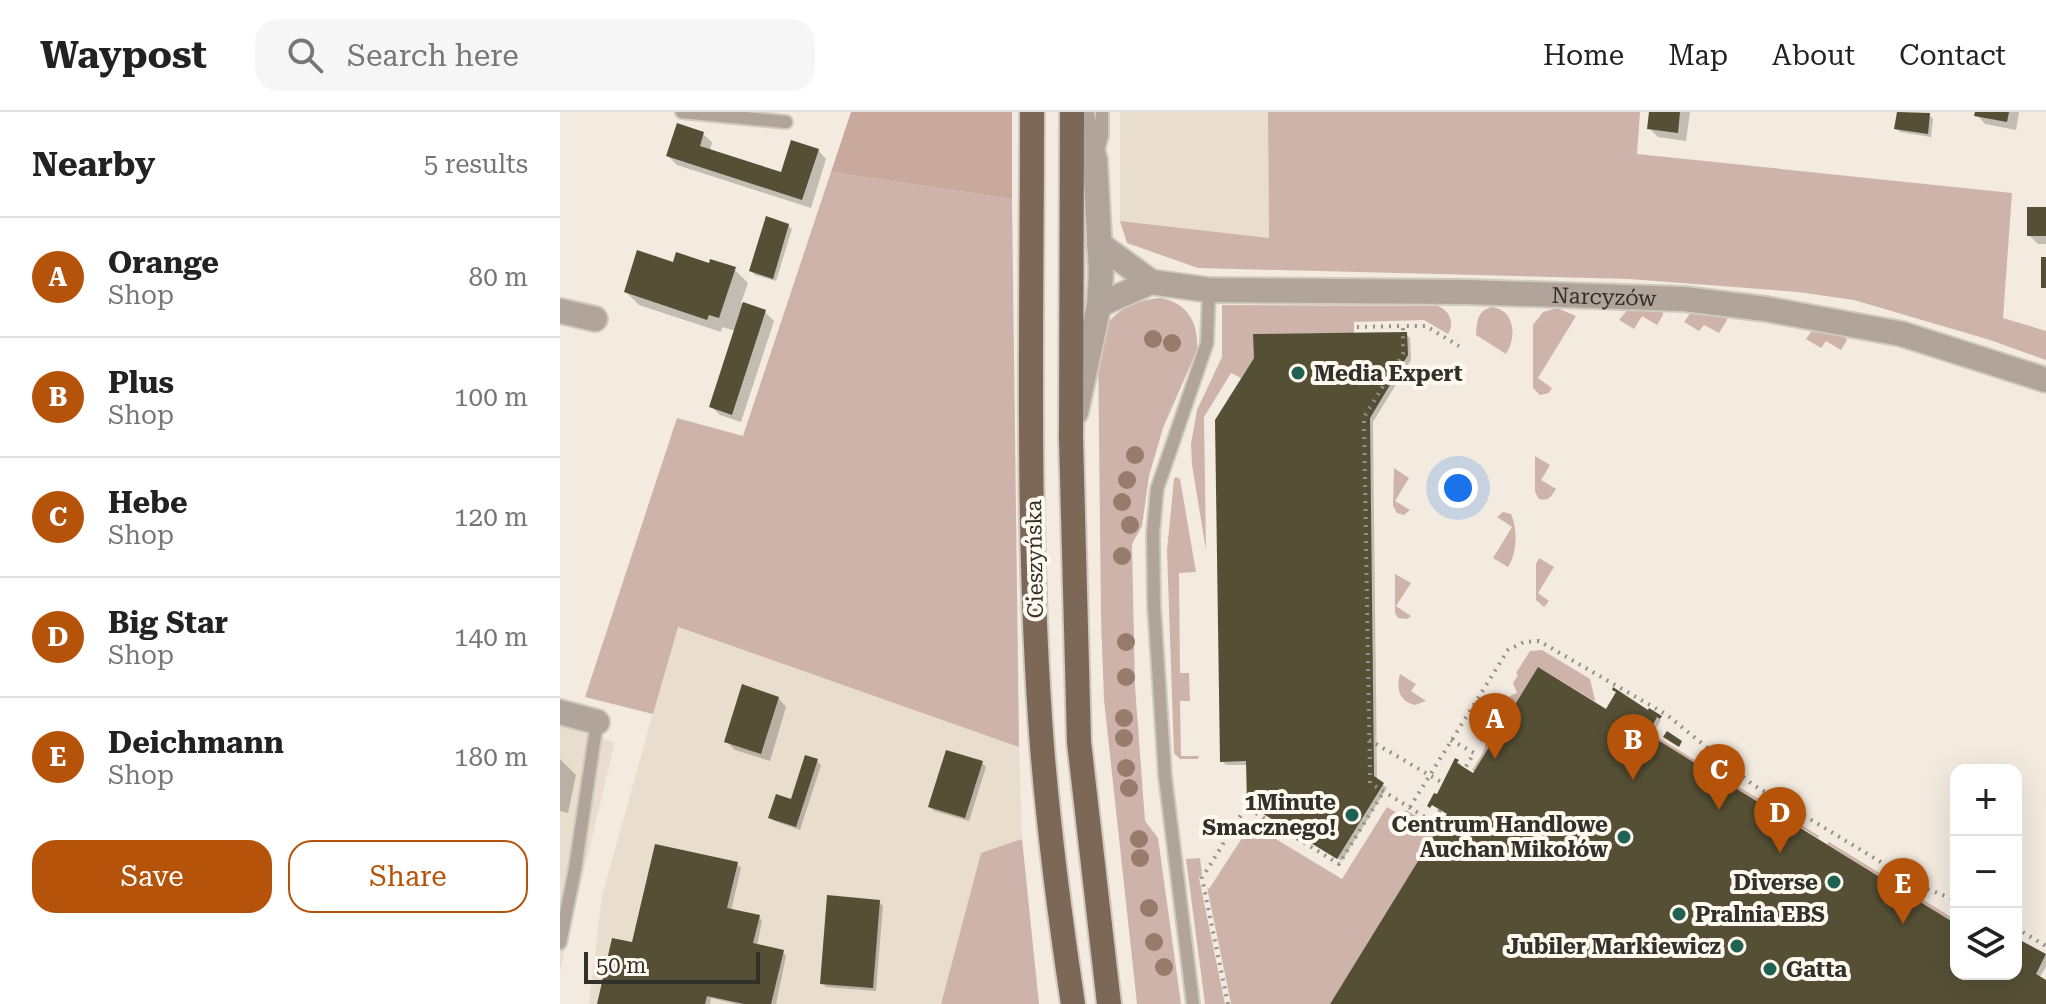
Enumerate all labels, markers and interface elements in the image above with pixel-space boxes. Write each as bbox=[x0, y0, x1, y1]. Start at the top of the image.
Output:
search box bbox=[255, 19, 815, 91]
text: Waypost bbox=[40, 33, 207, 77]
icon: search bbox=[283, 33, 327, 77]
text: Search here bbox=[347, 38, 519, 73]
text: Home bbox=[1543, 39, 1624, 72]
text: Map bbox=[1668, 39, 1728, 72]
text: About bbox=[1772, 39, 1855, 72]
text: Contact bbox=[1899, 39, 2006, 72]
text: Nearby bbox=[32, 144, 155, 184]
text: 5 results bbox=[424, 149, 528, 179]
text: Orange bbox=[108, 245, 219, 280]
text: A bbox=[49, 262, 67, 292]
text: 80 m bbox=[469, 262, 528, 292]
text: Shop bbox=[108, 280, 174, 310]
street label: Narcyzów bbox=[1551, 283, 1658, 311]
place label: Media Expert bbox=[1314, 361, 1463, 386]
marker: Media Expert bbox=[1289, 364, 1307, 382]
text: Plus bbox=[108, 365, 174, 400]
text: B bbox=[49, 382, 67, 412]
text: 100 m bbox=[454, 382, 528, 412]
text: Shop bbox=[108, 400, 174, 430]
your location bbox=[1438, 468, 1478, 508]
text: Hebe bbox=[108, 485, 188, 520]
street label: Cieszyńska bbox=[1021, 499, 1048, 619]
text: C bbox=[49, 502, 67, 532]
text: 120 m bbox=[454, 502, 528, 532]
text: Shop bbox=[108, 520, 174, 550]
text: Big Star bbox=[108, 605, 228, 640]
text: D bbox=[48, 622, 68, 652]
text: 140 m bbox=[454, 622, 528, 652]
text: Shop bbox=[108, 640, 174, 670]
pin: A bbox=[1469, 693, 1521, 759]
pin: B bbox=[1607, 714, 1659, 780]
text: Deichmann bbox=[108, 725, 284, 760]
text: E bbox=[50, 742, 66, 772]
text: 180 m bbox=[454, 742, 528, 772]
pin: C bbox=[1693, 744, 1745, 810]
text: Shop bbox=[108, 760, 174, 790]
map controls bbox=[1950, 764, 2022, 980]
button: + bbox=[1950, 764, 2022, 836]
pin: D bbox=[1754, 787, 1806, 853]
place label: 1Minute Smacznego! bbox=[1202, 790, 1336, 840]
marker: 1Minute Smacznego! bbox=[1343, 806, 1361, 824]
place label: Centrum Handlowe Auchan Mikołów bbox=[1391, 812, 1608, 862]
marker: Centrum Handlowe Auchan Mikołów bbox=[1615, 828, 1633, 846]
button: − bbox=[1950, 836, 2022, 908]
button: Save bbox=[32, 840, 272, 913]
button: Share bbox=[288, 840, 528, 913]
pin: E bbox=[1877, 858, 1929, 924]
place label: Diverse bbox=[1733, 870, 1818, 895]
marker: Diverse bbox=[1825, 873, 1843, 891]
place label: Pralnia EBS bbox=[1695, 902, 1825, 927]
marker: Pralnia EBS bbox=[1670, 905, 1688, 923]
button: layers bbox=[1950, 908, 2022, 980]
place label: Jubiler Markiewicz bbox=[1506, 934, 1721, 959]
marker: Jubiler Markiewicz bbox=[1728, 937, 1746, 955]
scale bar bbox=[584, 948, 760, 984]
text: 50 m bbox=[596, 953, 646, 978]
place label: Gatta bbox=[1786, 957, 1847, 982]
marker: Gatta bbox=[1761, 960, 1779, 978]

